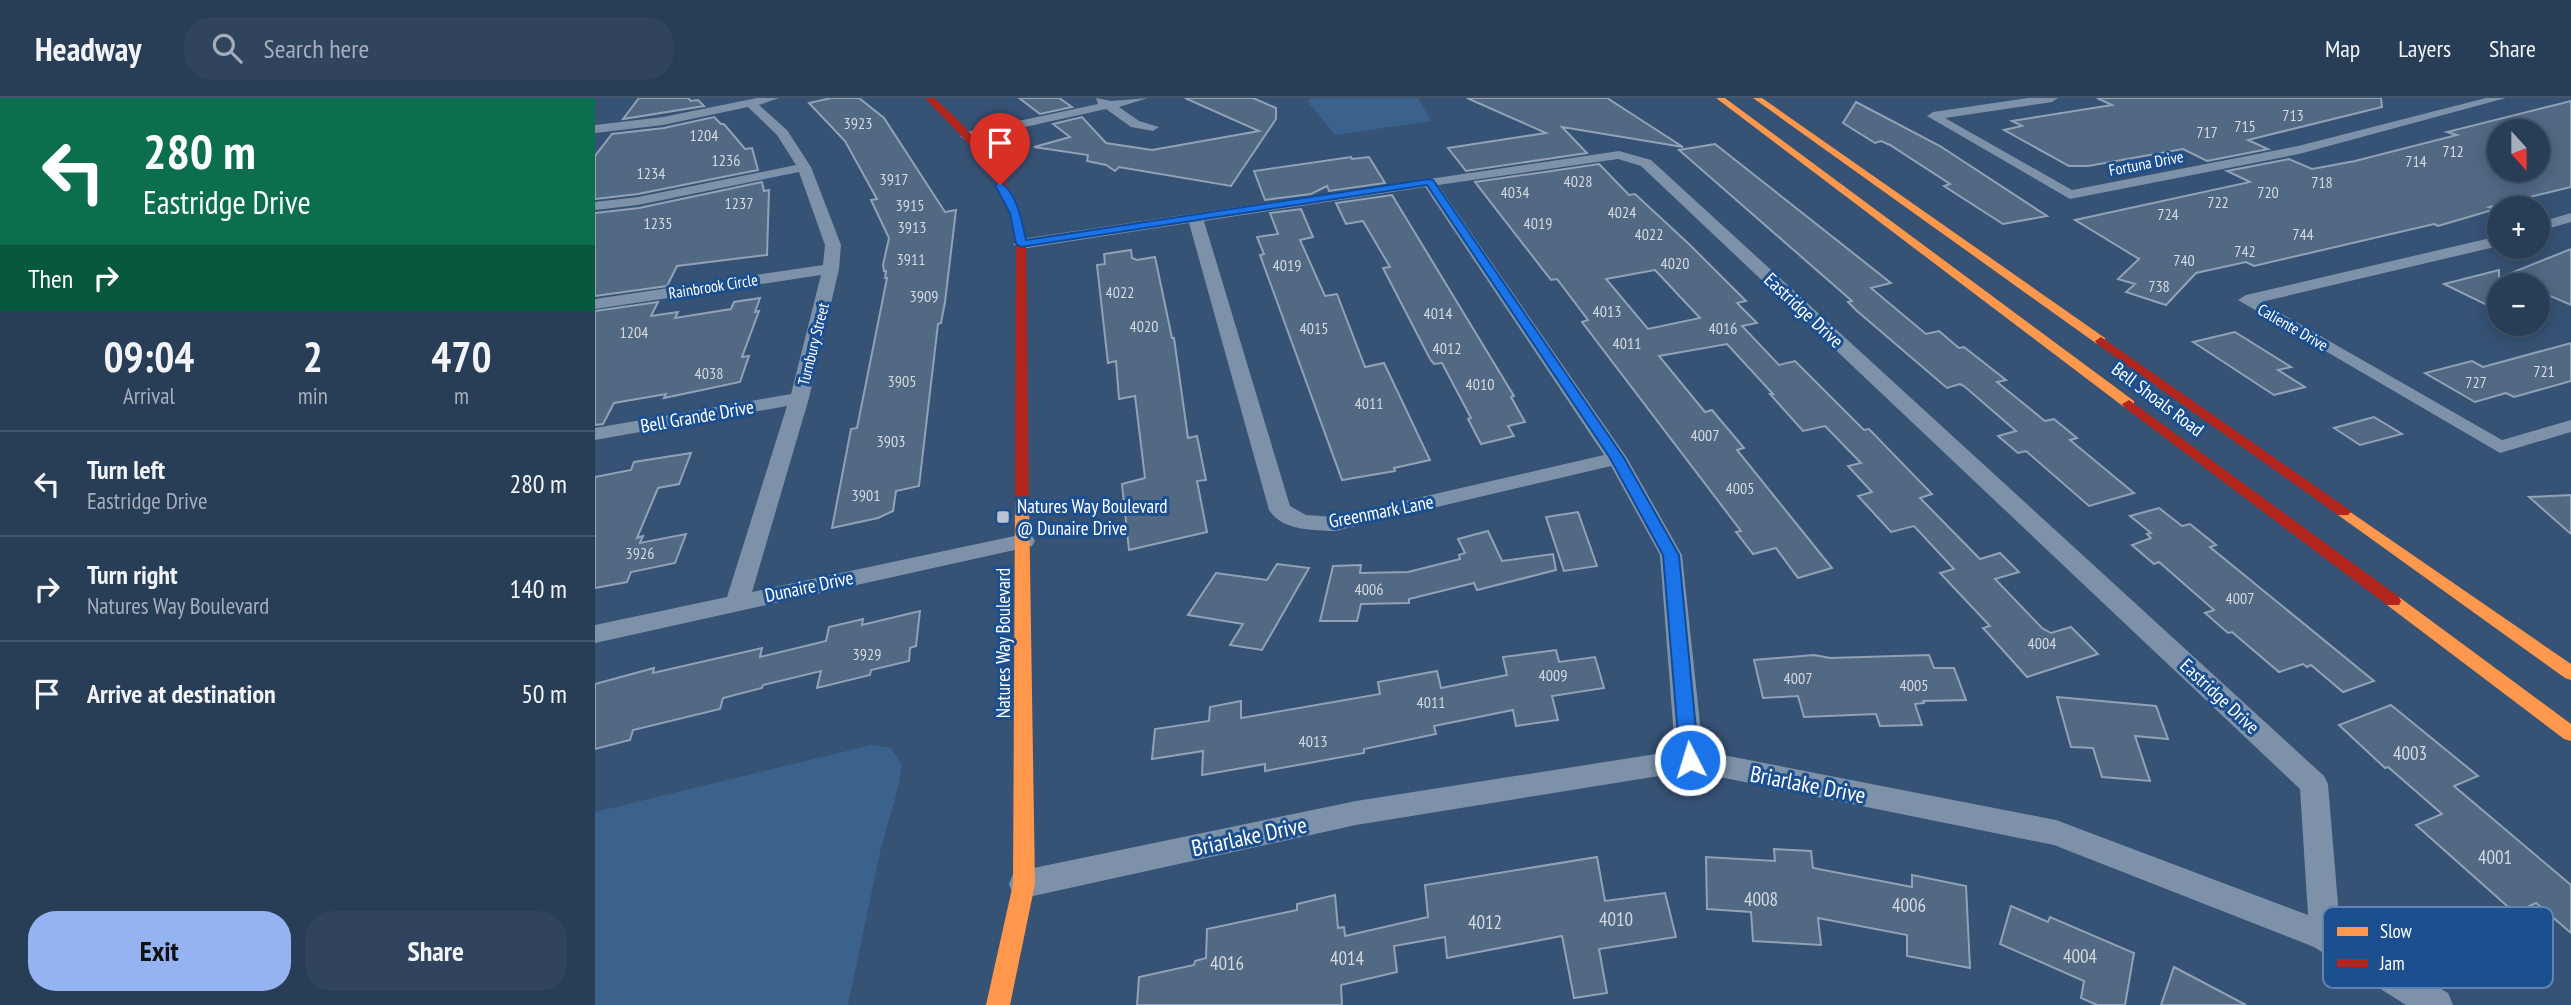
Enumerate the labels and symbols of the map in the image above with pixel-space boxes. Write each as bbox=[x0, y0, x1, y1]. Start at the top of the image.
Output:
house number: 713 bbox=[2282, 105, 2304, 125]
house number: 3923 bbox=[844, 113, 872, 133]
pin bbox=[970, 113, 1030, 185]
house number: 715 bbox=[2234, 116, 2256, 136]
north arrow bbox=[2487, 119, 2550, 182]
house number: 717 bbox=[2196, 122, 2218, 142]
house number: 1204 bbox=[690, 125, 718, 145]
house number: 712 bbox=[2442, 141, 2464, 161]
street label: Fortuna Drive bbox=[2107, 146, 2185, 180]
house number: 1236 bbox=[712, 150, 740, 170]
house number: 714 bbox=[2405, 151, 2427, 171]
house number: 1234 bbox=[637, 163, 665, 183]
house number: 3917 bbox=[880, 169, 908, 189]
house number: 4028 bbox=[1564, 171, 1592, 191]
house number: 718 bbox=[2311, 172, 2333, 192]
house number: 4034 bbox=[1501, 182, 1529, 202]
house number: 720 bbox=[2257, 182, 2279, 202]
house number: 722 bbox=[2207, 192, 2229, 212]
house number: 1237 bbox=[725, 193, 753, 213]
house number: 3915 bbox=[896, 195, 924, 215]
house number: 4024 bbox=[1608, 202, 1636, 222]
house number: 724 bbox=[2157, 204, 2179, 224]
house number: 1235 bbox=[644, 213, 672, 233]
house number: 4019 bbox=[1524, 213, 1552, 233]
house number: 3913 bbox=[898, 217, 926, 237]
house number: 4022 bbox=[1635, 224, 1663, 244]
house number: 744 bbox=[2292, 224, 2314, 244]
house number: 742 bbox=[2234, 241, 2256, 261]
house number: 3911 bbox=[897, 249, 925, 269]
house number: 740 bbox=[2173, 250, 2195, 270]
house number: 4020 bbox=[1661, 253, 1689, 273]
house number: 4019 bbox=[1273, 255, 1301, 275]
street label: Eastridge Drive bbox=[1759, 267, 1849, 353]
street label: Rainbrook Circle bbox=[667, 269, 759, 303]
house number: 738 bbox=[2148, 276, 2170, 296]
house number: 4022 bbox=[1106, 282, 1134, 302]
house number: 3909 bbox=[910, 286, 938, 306]
street label: Caliente Drive bbox=[2254, 299, 2332, 355]
street label: Turnbury Street bbox=[793, 300, 833, 387]
house number: 4013 bbox=[1593, 301, 1621, 321]
house number: 4014 bbox=[1424, 303, 1452, 323]
house number: 4020 bbox=[1130, 316, 1158, 336]
house number: 4015 bbox=[1300, 318, 1328, 338]
house number: 4016 bbox=[1709, 318, 1737, 338]
house number: 1204 bbox=[620, 322, 648, 342]
house number: 4011 bbox=[1613, 333, 1641, 353]
house number: 4012 bbox=[1433, 338, 1461, 358]
street label: Bell Shoals Road bbox=[2107, 357, 2209, 441]
house number: 721 bbox=[2533, 361, 2555, 381]
house number: 4038 bbox=[695, 363, 723, 383]
house number: 3905 bbox=[888, 371, 916, 391]
house number: 727 bbox=[2465, 372, 2487, 392]
house number: 4010 bbox=[1466, 374, 1494, 394]
house number: 4011 bbox=[1355, 393, 1383, 413]
street label: Bell Grande Drive bbox=[638, 394, 756, 438]
house number: 4007 bbox=[1691, 425, 1719, 445]
house number: 3903 bbox=[877, 431, 905, 451]
house number: 4005 bbox=[1726, 478, 1754, 498]
house number: 3901 bbox=[852, 485, 880, 505]
street label: Greenmark Lane bbox=[1327, 489, 1435, 533]
place label: Natures Way Boulevard @ Dunaire Drive bbox=[1017, 494, 1168, 540]
marker: Natures Way Boulevard @ Dunaire Drive bbox=[995, 509, 1011, 525]
house number: 3926 bbox=[626, 543, 654, 563]
street label: Dunaire Drive bbox=[763, 565, 856, 607]
street label: Natures Way Boulevard bbox=[991, 568, 1015, 718]
house number: 4006 bbox=[1355, 579, 1383, 599]
house number: 4007 bbox=[2226, 588, 2254, 608]
house number: 4004 bbox=[2028, 633, 2056, 653]
house number: 3929 bbox=[853, 644, 881, 664]
street label: Eastridge Drive bbox=[2175, 653, 2265, 739]
house number: 4009 bbox=[1539, 665, 1567, 685]
house number: 4007 bbox=[1784, 668, 1812, 688]
house number: 4005 bbox=[1900, 675, 1928, 695]
house number: 4011 bbox=[1417, 692, 1445, 712]
position arrow bbox=[1653, 723, 1727, 797]
house number: 4013 bbox=[1299, 731, 1327, 751]
house number: 4003 bbox=[2393, 741, 2427, 765]
street label: Briarlake Drive bbox=[1748, 759, 1868, 809]
street label: Briarlake Drive bbox=[1189, 810, 1309, 862]
house number: 4001 bbox=[2478, 845, 2512, 869]
house number: 4008 bbox=[1744, 887, 1778, 911]
house number: 4006 bbox=[1892, 893, 1926, 917]
house number: 4010 bbox=[1599, 907, 1633, 931]
legend bbox=[2323, 907, 2553, 988]
house number: 4012 bbox=[1468, 910, 1502, 934]
text: Slow bbox=[2380, 919, 2413, 943]
house number: 4004 bbox=[2063, 944, 2098, 968]
house number: 4014 bbox=[1330, 946, 1365, 970]
house number: 4016 bbox=[1210, 951, 1244, 975]
text: Jam bbox=[2379, 951, 2405, 975]

